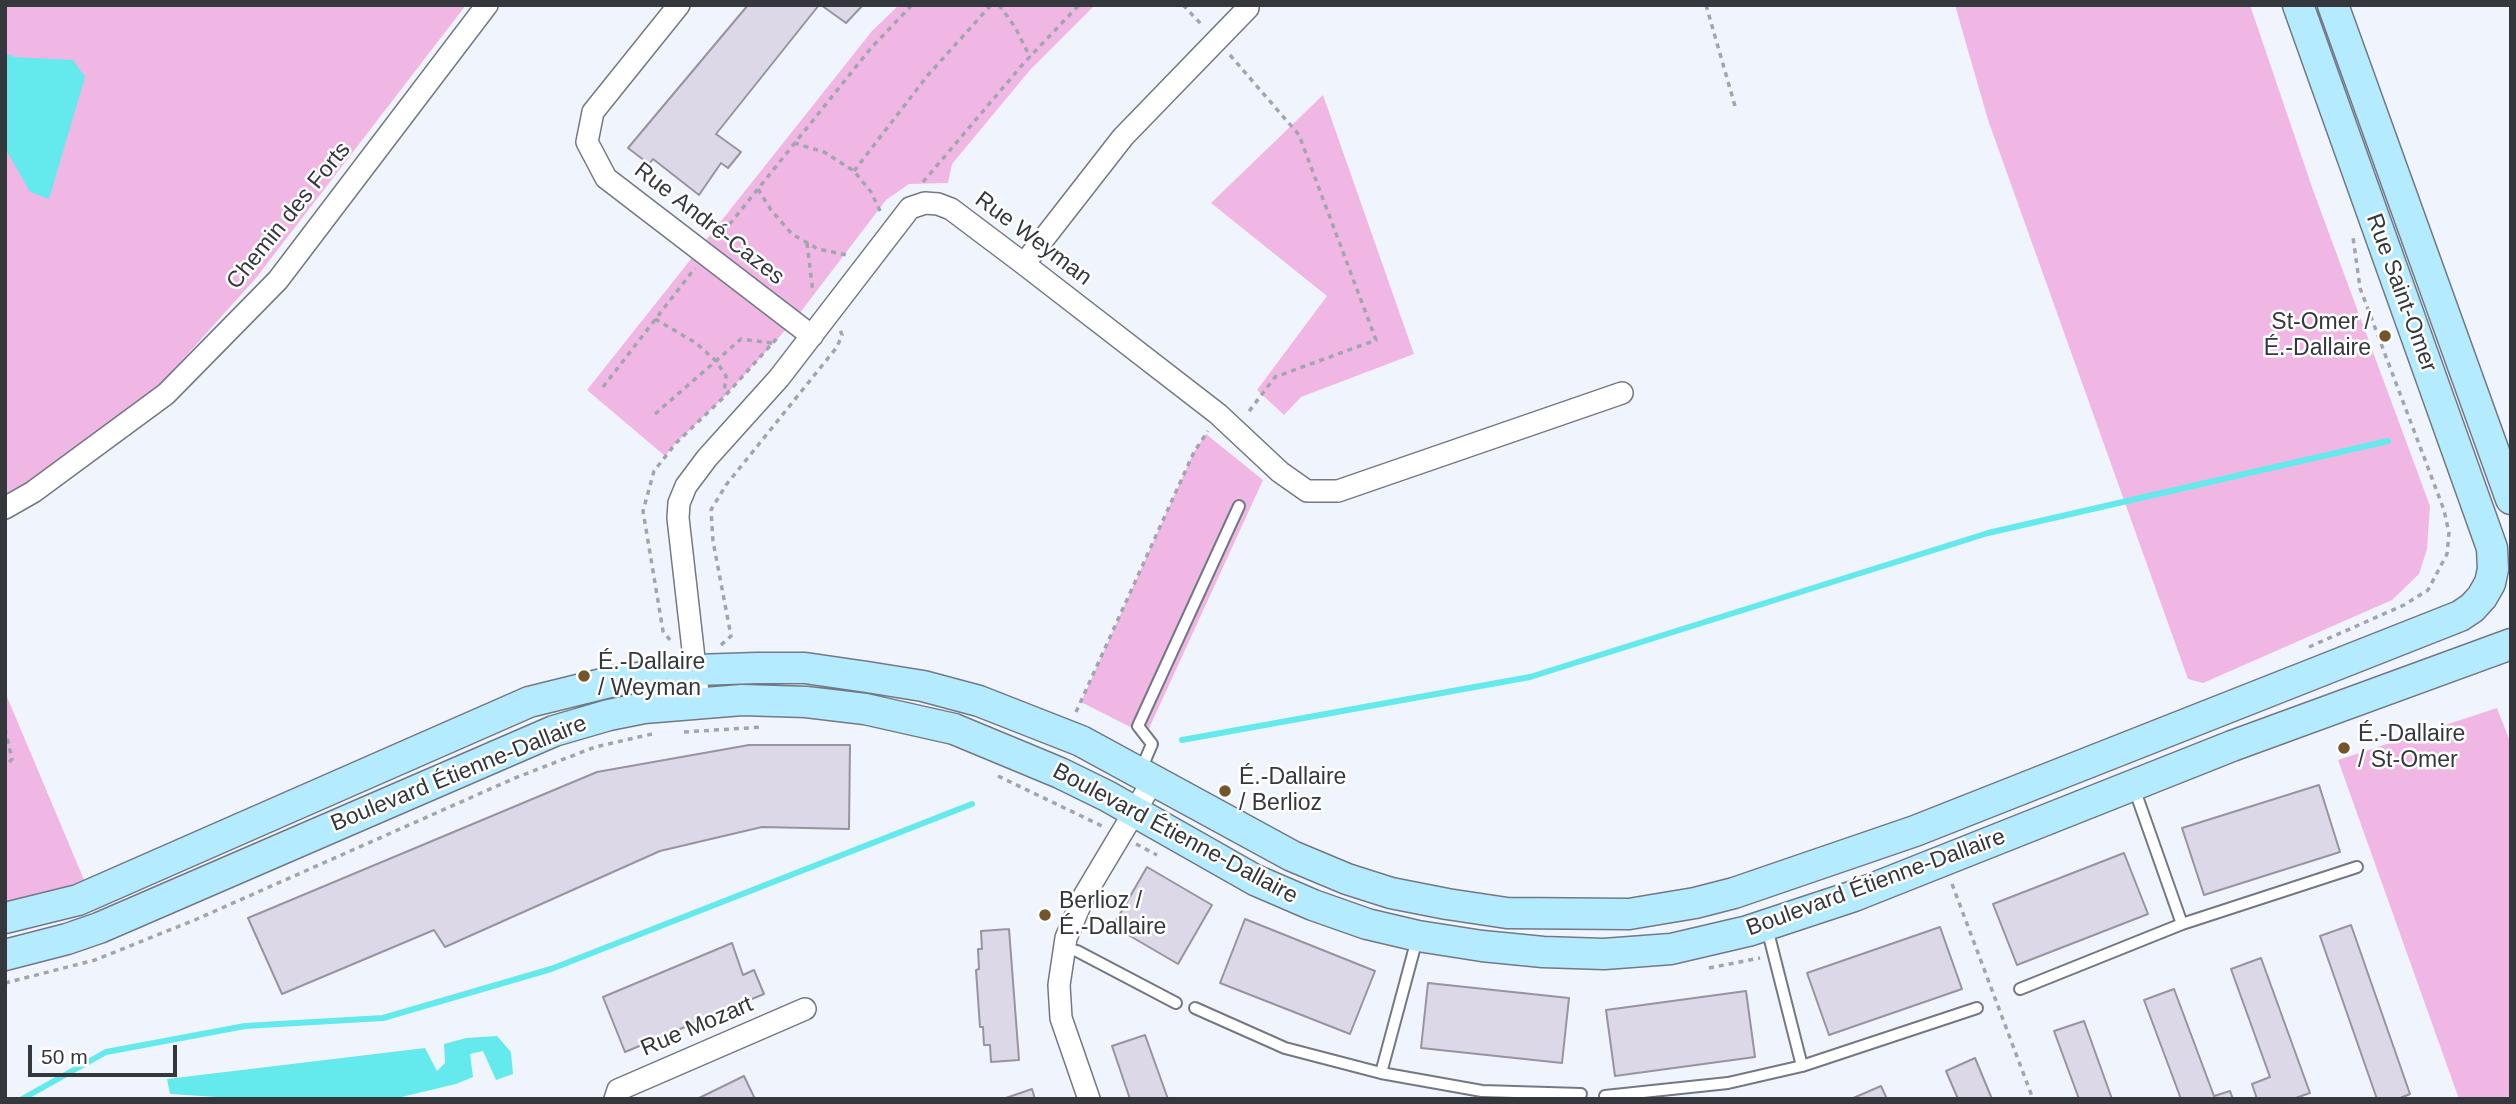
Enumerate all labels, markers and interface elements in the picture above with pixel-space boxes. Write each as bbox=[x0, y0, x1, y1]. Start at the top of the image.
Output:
street label: Chemin des Forts bbox=[221, 137, 357, 295]
street label: Rue André-Cazes bbox=[628, 157, 790, 291]
street label: Rue Weyman bbox=[969, 186, 1097, 292]
street label: Rue Saint-Omer bbox=[2360, 210, 2442, 376]
place label: St-Omer / É.-Dallaire bbox=[2264, 309, 2371, 363]
marker: St-Omer / É.-Dallaire bbox=[2377, 328, 2393, 344]
place label: É.-Dallaire / Weyman bbox=[598, 649, 705, 703]
marker: É.-Dallaire / Weyman bbox=[576, 668, 592, 684]
street label: Boulevard Étienne-Dallaire bbox=[327, 710, 591, 838]
place label: É.-Dallaire / St-Omer bbox=[2358, 721, 2465, 775]
marker: É.-Dallaire / St-Omer bbox=[2336, 740, 2352, 756]
street label: Boulevard Étienne-Dallaire bbox=[1048, 758, 1302, 910]
place label: É.-Dallaire / Berlioz bbox=[1239, 764, 1346, 818]
marker: É.-Dallaire / Berlioz bbox=[1217, 783, 1233, 799]
street label: Boulevard Étienne-Dallaire bbox=[1743, 823, 2009, 943]
place label: Berlioz / É.-Dallaire bbox=[1059, 888, 1166, 942]
marker: Berlioz / É.-Dallaire bbox=[1037, 907, 1053, 923]
street label: Rue Mozart bbox=[637, 991, 757, 1063]
scale bar bbox=[32, 1030, 180, 1074]
text: 50 m bbox=[41, 1045, 88, 1068]

